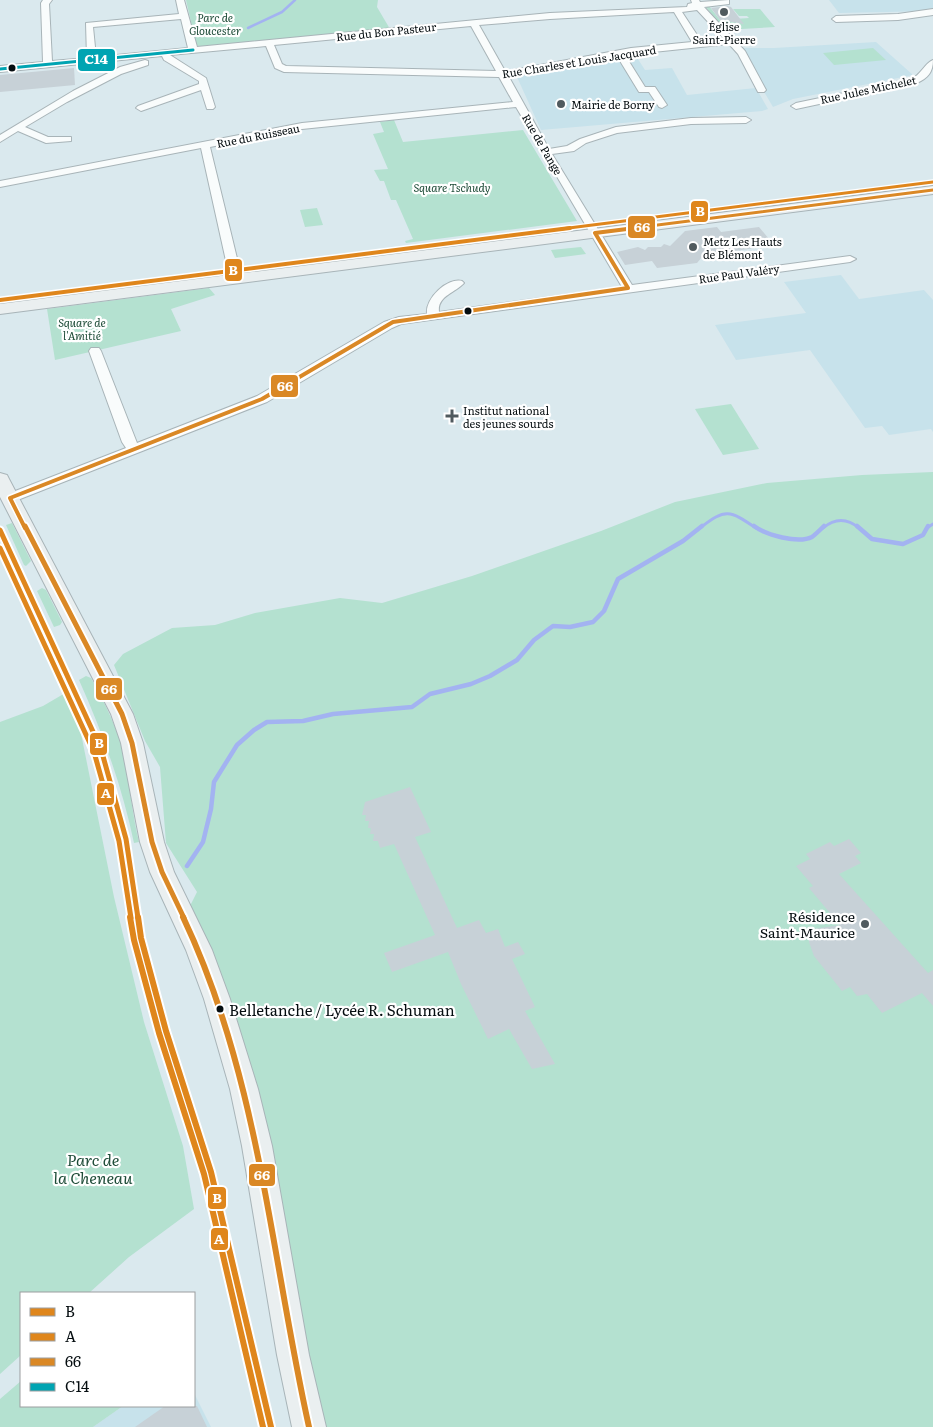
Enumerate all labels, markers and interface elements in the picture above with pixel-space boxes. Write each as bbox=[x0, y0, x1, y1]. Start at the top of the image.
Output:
marker: Église Saint-Pierre bbox=[718, 6, 730, 18]
park label: Parc de Gloucester bbox=[189, 9, 241, 38]
street label: Rue du Bon Pasteur bbox=[335, 18, 438, 44]
place label: Église Saint-Pierre bbox=[692, 18, 756, 47]
street label: Rue Charles et Louis Jacquard bbox=[501, 41, 657, 81]
line badge: C14 bbox=[77, 48, 116, 72]
text: C14 bbox=[84, 48, 108, 68]
unlabelled marker bbox=[7, 63, 17, 73]
street label: Rue Jules Michelet bbox=[819, 71, 918, 107]
place label: Mairie de Borny bbox=[571, 96, 655, 112]
marker: Mairie de Borny bbox=[555, 98, 567, 110]
street label: Rue de Pange bbox=[519, 110, 567, 178]
street label: Rue du Ruisseau bbox=[215, 119, 301, 151]
park label: Square Tschudy bbox=[413, 179, 491, 195]
line badge: B bbox=[690, 200, 709, 223]
text: B bbox=[695, 200, 705, 220]
line badge: 66 bbox=[627, 215, 656, 239]
text: 66 bbox=[634, 216, 650, 236]
place label: Metz Les Hauts de Blémont bbox=[703, 233, 782, 262]
marker: Metz Les Hauts de Blémont bbox=[687, 241, 699, 253]
line badge: B bbox=[224, 258, 243, 282]
text: B bbox=[228, 259, 238, 279]
street label: Rue Paul Valéry bbox=[698, 259, 781, 287]
unlabelled marker bbox=[463, 306, 473, 316]
park label: Square de l'Amitié bbox=[58, 314, 106, 343]
line badge: 66 bbox=[270, 374, 299, 398]
text: 66 bbox=[277, 375, 293, 395]
place label: Institut national des jeunes sourds bbox=[463, 402, 553, 431]
marker: Institut national des jeunes sourds bbox=[445, 409, 459, 423]
line badge: 66 bbox=[95, 677, 123, 701]
text: 66 bbox=[101, 678, 117, 698]
line badge: B bbox=[89, 732, 108, 756]
text: B bbox=[94, 732, 104, 752]
line badge: A bbox=[96, 782, 115, 806]
text: A bbox=[101, 782, 112, 802]
place label: Résidence Saint-Maurice bbox=[760, 906, 855, 942]
marker: Résidence Saint-Maurice bbox=[859, 918, 871, 930]
place label: Belletanche / Lycée R. Schuman bbox=[229, 998, 455, 1021]
marker: Belletanche / Lycée R. Schuman bbox=[215, 1004, 225, 1014]
park label: Parc de la Cheneau bbox=[54, 1147, 133, 1189]
line badge: 66 bbox=[248, 1163, 276, 1187]
text: 66 bbox=[254, 1164, 270, 1184]
line badge: B bbox=[207, 1186, 227, 1210]
text: B bbox=[212, 1187, 222, 1207]
line badge: A bbox=[210, 1227, 229, 1251]
text: A bbox=[214, 1228, 225, 1248]
legend bbox=[20, 1292, 195, 1407]
text: B bbox=[65, 1299, 75, 1322]
text: A bbox=[65, 1324, 76, 1347]
text: 66 bbox=[65, 1349, 81, 1372]
text: C14 bbox=[65, 1374, 89, 1397]

